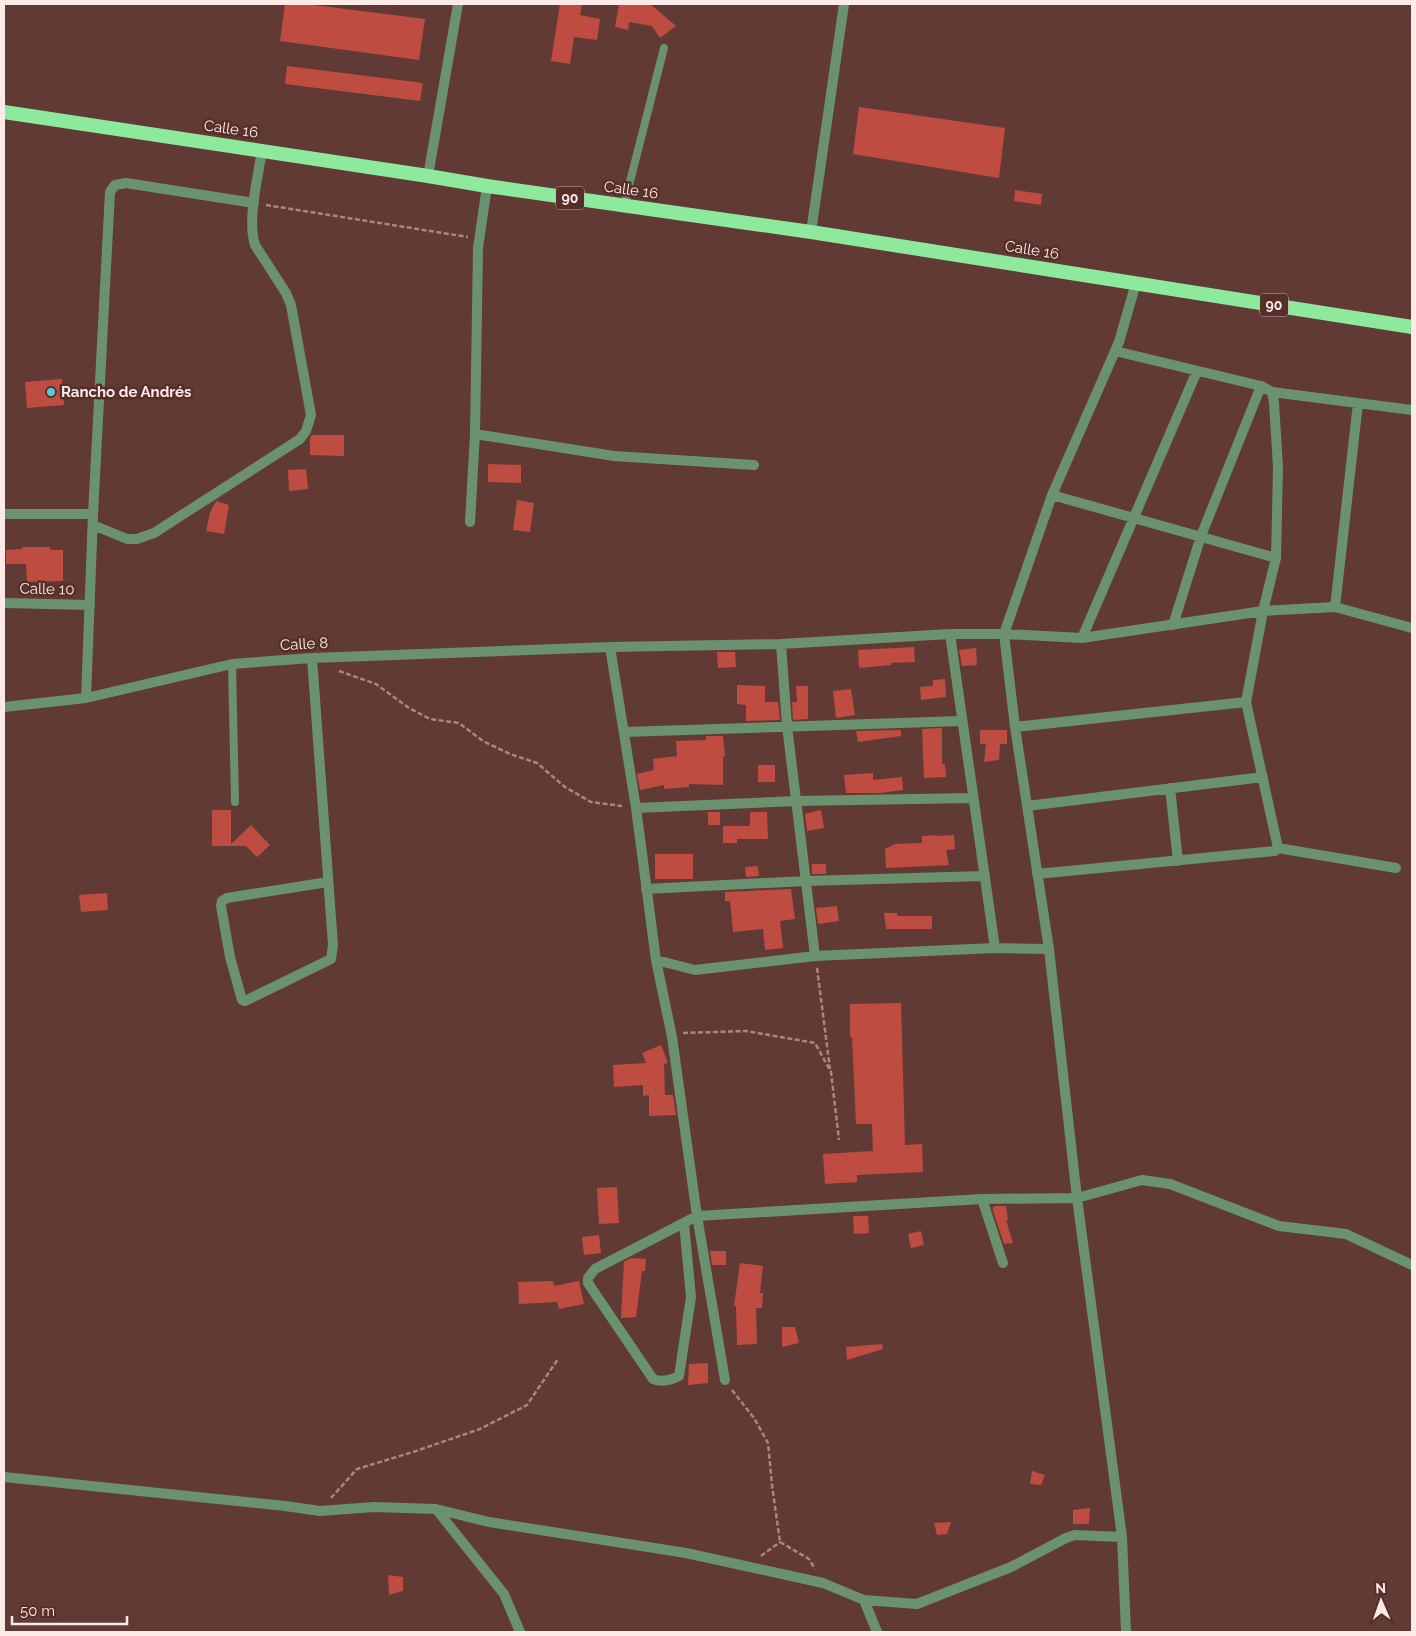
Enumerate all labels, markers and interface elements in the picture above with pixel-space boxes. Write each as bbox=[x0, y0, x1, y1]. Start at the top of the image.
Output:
street label: Calle 16 bbox=[203, 116, 259, 142]
street label: Calle 16 bbox=[603, 177, 659, 203]
road number: 90 bbox=[556, 187, 584, 210]
street label: Calle 16 bbox=[1004, 237, 1060, 263]
road number: 90 bbox=[1260, 294, 1288, 316]
place label: Rancho de Andrés bbox=[61, 383, 191, 401]
marker: Rancho de Andrés bbox=[45, 386, 57, 398]
street label: Calle 10 bbox=[19, 580, 75, 598]
street label: Calle 8 bbox=[279, 634, 329, 654]
north arrow bbox=[1356, 1576, 1406, 1626]
text: N bbox=[1375, 1580, 1386, 1596]
scale bar bbox=[12, 1594, 128, 1626]
text: 50 m bbox=[20, 1602, 55, 1620]

